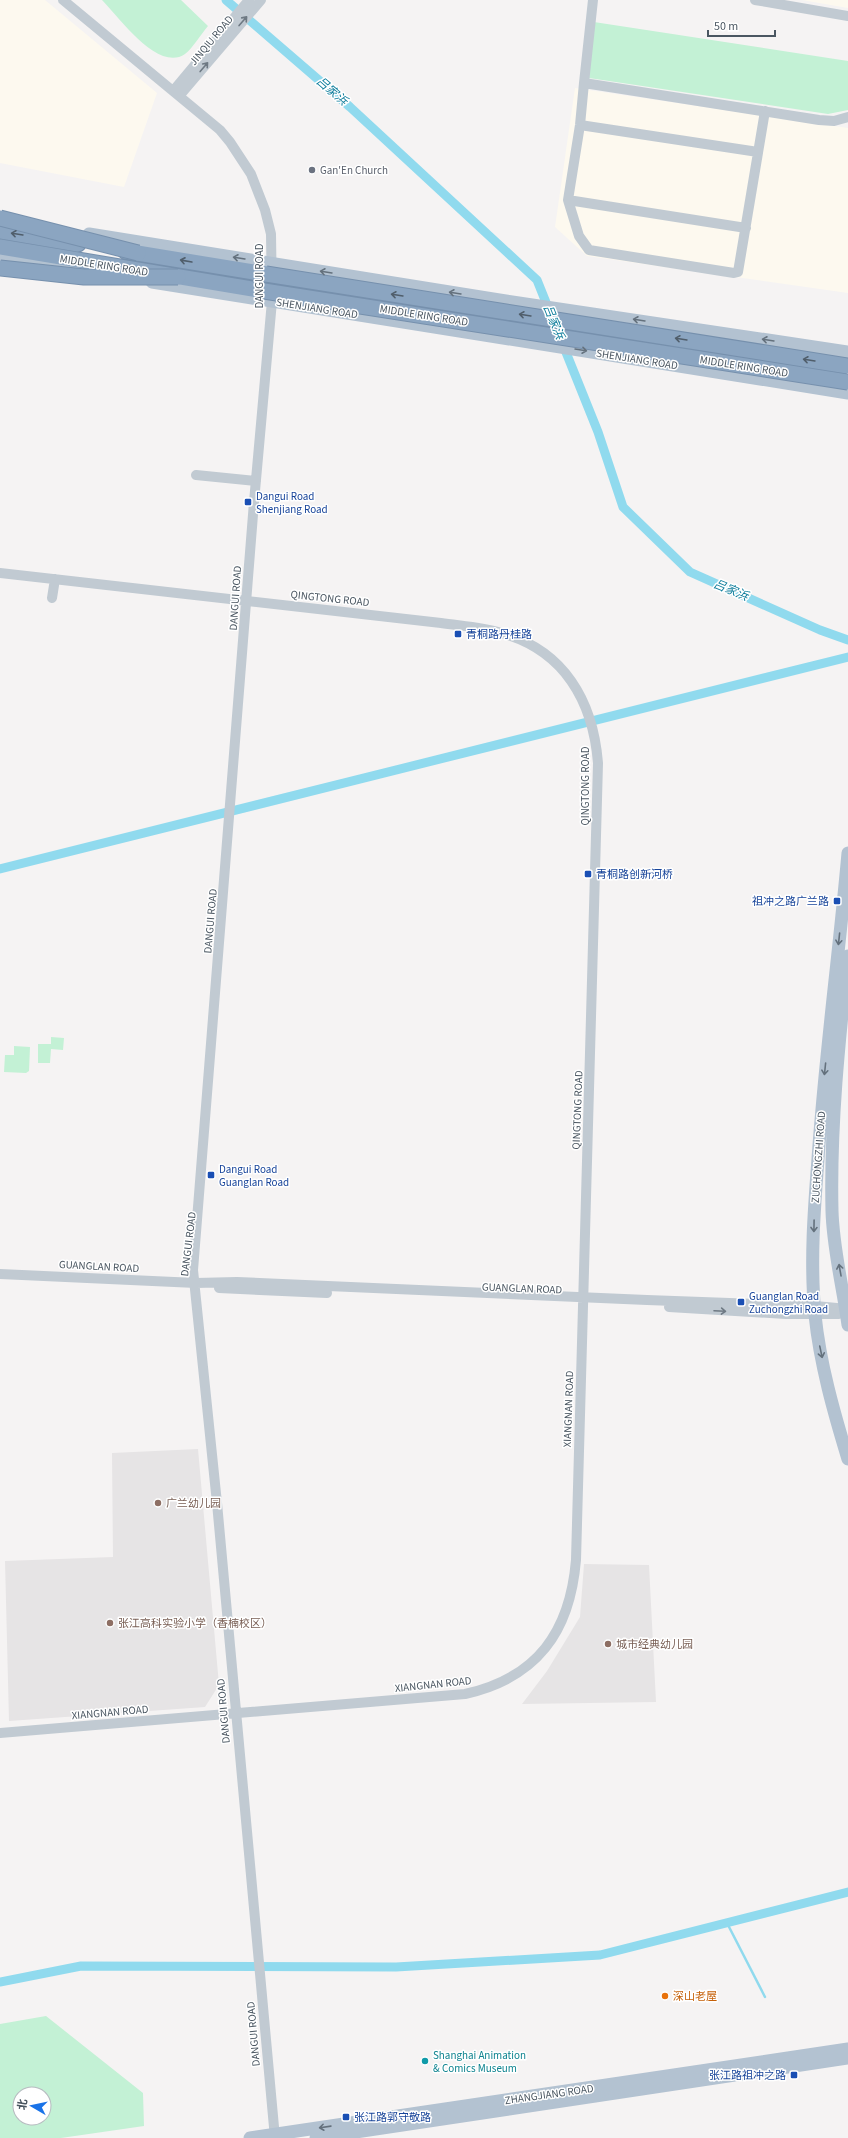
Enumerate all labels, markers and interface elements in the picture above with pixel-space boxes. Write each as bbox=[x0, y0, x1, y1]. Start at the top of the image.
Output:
street label: JINQIU ROAD bbox=[186, 12, 237, 68]
scale bar bbox=[708, 12, 775, 38]
one-way arrow bbox=[238, 16, 247, 26]
text: 50 m bbox=[714, 18, 738, 35]
one-way arrow bbox=[199, 61, 208, 72]
water label: 吕家浜 bbox=[313, 73, 352, 110]
place label: Gan'En Church bbox=[320, 163, 388, 178]
marker: Gan'En Church bbox=[307, 165, 317, 175]
one-way arrow bbox=[11, 230, 24, 238]
street label: DANGUI ROAD bbox=[252, 243, 267, 308]
street label: MIDDLE RING ROAD bbox=[59, 251, 149, 280]
one-way arrow bbox=[233, 254, 246, 262]
one-way arrow bbox=[180, 257, 193, 265]
one-way arrow bbox=[320, 268, 333, 276]
one-way arrow bbox=[449, 288, 462, 296]
one-way arrow bbox=[390, 291, 403, 299]
street label: SHENJIANG ROAD bbox=[275, 295, 359, 322]
street label: MIDDLE RING ROAD bbox=[379, 301, 469, 330]
water label: 吕家浜 bbox=[539, 302, 569, 343]
one-way arrow bbox=[519, 311, 532, 319]
one-way arrow bbox=[633, 316, 646, 324]
one-way arrow bbox=[675, 335, 688, 343]
one-way arrow bbox=[762, 335, 775, 343]
one-way arrow bbox=[574, 346, 587, 354]
street label: SHENJIANG ROAD bbox=[595, 346, 679, 373]
street label: MIDDLE RING ROAD bbox=[699, 352, 789, 381]
one-way arrow bbox=[803, 356, 816, 364]
place label: Dangui Road Shenjiang Road bbox=[256, 489, 328, 517]
marker: Dangui Road Shenjiang Road bbox=[243, 497, 253, 507]
street label: DANGUI ROAD bbox=[226, 565, 245, 631]
water label: 吕家浜 bbox=[711, 576, 752, 606]
street label: QINGTONG ROAD bbox=[290, 587, 370, 610]
place label: 青桐路丹桂路 bbox=[466, 627, 532, 642]
marker: 青桐路丹桂路 bbox=[453, 629, 463, 639]
street label: QINGTONG ROAD bbox=[578, 746, 593, 826]
place label: 青桐路创新河桥 bbox=[596, 867, 673, 882]
marker: 青桐路创新河桥 bbox=[583, 869, 593, 879]
street label: DANGUI ROAD bbox=[200, 888, 221, 954]
place label: 祖冲之路广兰路 bbox=[752, 894, 829, 909]
marker: 祖冲之路广兰路 bbox=[832, 896, 842, 906]
one-way arrow bbox=[836, 932, 843, 945]
one-way arrow bbox=[821, 1062, 829, 1075]
street label: QINGTONG ROAD bbox=[569, 1070, 586, 1150]
street label: ZUCHONGZHI ROAD bbox=[808, 1110, 829, 1203]
place label: Dangui Road Guanglan Road bbox=[219, 1162, 289, 1190]
marker: Dangui Road Guanglan Road bbox=[206, 1170, 216, 1180]
street label: DANGUI ROAD bbox=[177, 1211, 200, 1277]
one-way arrow bbox=[810, 1219, 817, 1232]
street label: GUANGLAN ROAD bbox=[58, 1257, 140, 1276]
one-way arrow bbox=[835, 1264, 843, 1277]
street label: GUANGLAN ROAD bbox=[482, 1280, 563, 1297]
place label: Guanglan Road Zuchongzhi Road bbox=[749, 1289, 828, 1317]
marker: Guanglan Road Zuchongzhi Road bbox=[736, 1297, 746, 1307]
one-way arrow bbox=[713, 1307, 726, 1314]
one-way arrow bbox=[818, 1345, 826, 1358]
street label: XIANGNAN ROAD bbox=[560, 1370, 577, 1448]
place label: 广兰幼儿园 bbox=[166, 1496, 221, 1511]
marker: 广兰幼儿园 bbox=[153, 1498, 163, 1508]
place label: 张江高科实验小学（香楠校区） bbox=[118, 1616, 272, 1631]
marker: 张江高科实验小学（香楠校区） bbox=[105, 1618, 115, 1628]
place label: 城市经典幼儿园 bbox=[616, 1637, 693, 1652]
marker: 城市经典幼儿园 bbox=[603, 1639, 613, 1649]
street label: XIANGNAN ROAD bbox=[394, 1673, 472, 1696]
street label: DANGUI ROAD bbox=[213, 1678, 234, 1744]
street label: XIANGNAN ROAD bbox=[71, 1702, 149, 1723]
place label: 深山老屋 bbox=[673, 1989, 717, 2004]
marker: 深山老屋 bbox=[660, 1991, 670, 2001]
street label: DANGUI ROAD bbox=[243, 2001, 264, 2067]
place label: Shanghai Animation & Comics Museum bbox=[433, 2048, 526, 2076]
marker: Shanghai Animation & Comics Museum bbox=[420, 2056, 430, 2066]
place label: 张江路祖冲之路 bbox=[709, 2068, 786, 2083]
marker: 张江路祖冲之路 bbox=[789, 2070, 799, 2080]
street label: ZHANGJIANG ROAD bbox=[504, 2081, 595, 2108]
north arrow bbox=[12, 2086, 52, 2126]
text: 北 bbox=[14, 2098, 31, 2111]
place label: 张江路郭守敬路 bbox=[354, 2110, 431, 2125]
marker: 张江路郭守敬路 bbox=[341, 2112, 351, 2122]
one-way arrow bbox=[319, 2123, 332, 2131]

